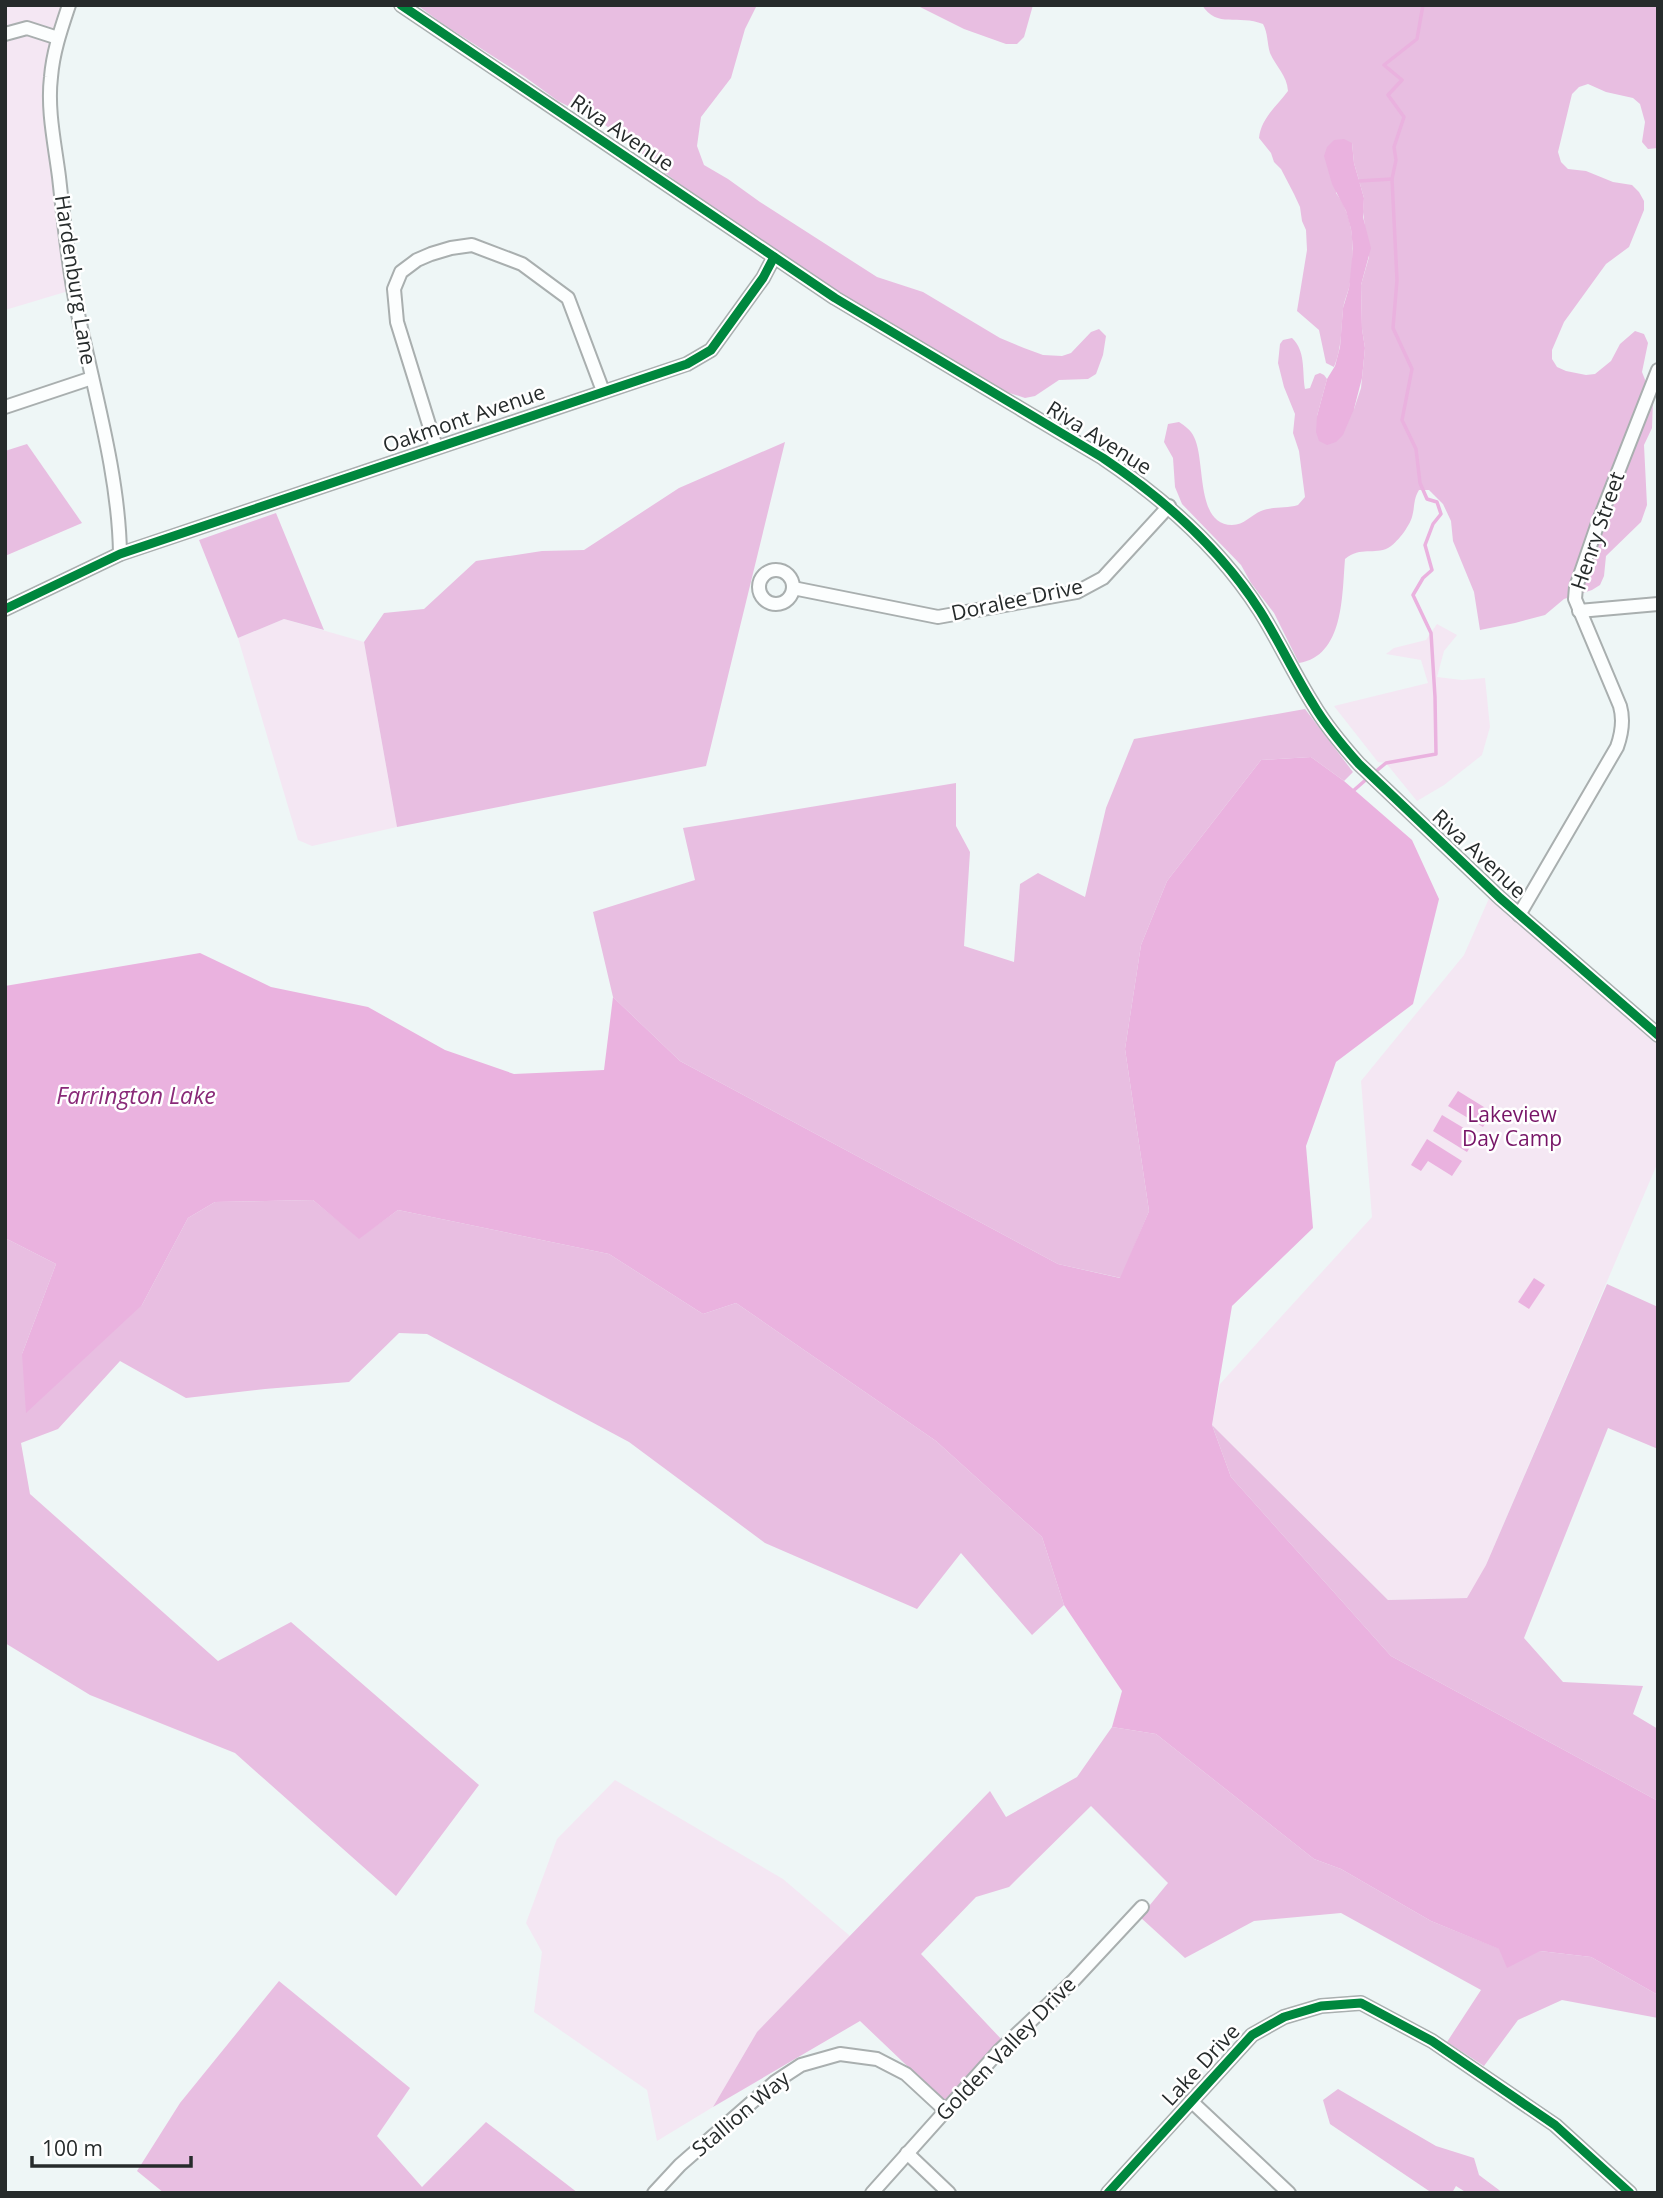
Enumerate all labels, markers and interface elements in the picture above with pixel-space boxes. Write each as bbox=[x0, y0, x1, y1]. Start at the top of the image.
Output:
street label: Riva Avenue bbox=[565, 87, 680, 177]
street label: Hardenburg Lane bbox=[49, 193, 103, 367]
street label: Oakmont Avenue bbox=[379, 377, 549, 459]
street label: Riva Avenue bbox=[1042, 394, 1157, 481]
street label: Henry Street bbox=[1564, 468, 1630, 594]
street label: Doralee Drive bbox=[948, 571, 1085, 627]
street label: Riva Avenue bbox=[1427, 802, 1533, 904]
water label: Farrington Lake bbox=[56, 1079, 216, 1111]
park label: Lakeview Day Camp bbox=[1462, 1100, 1562, 1152]
street label: Golden Valley Drive bbox=[929, 1970, 1081, 2126]
street label: Lake Drive bbox=[1155, 2017, 1245, 2111]
street label: Stallion Way bbox=[686, 2064, 795, 2162]
scale bar bbox=[32, 2124, 191, 2168]
text: 100 m bbox=[42, 2134, 103, 2162]

